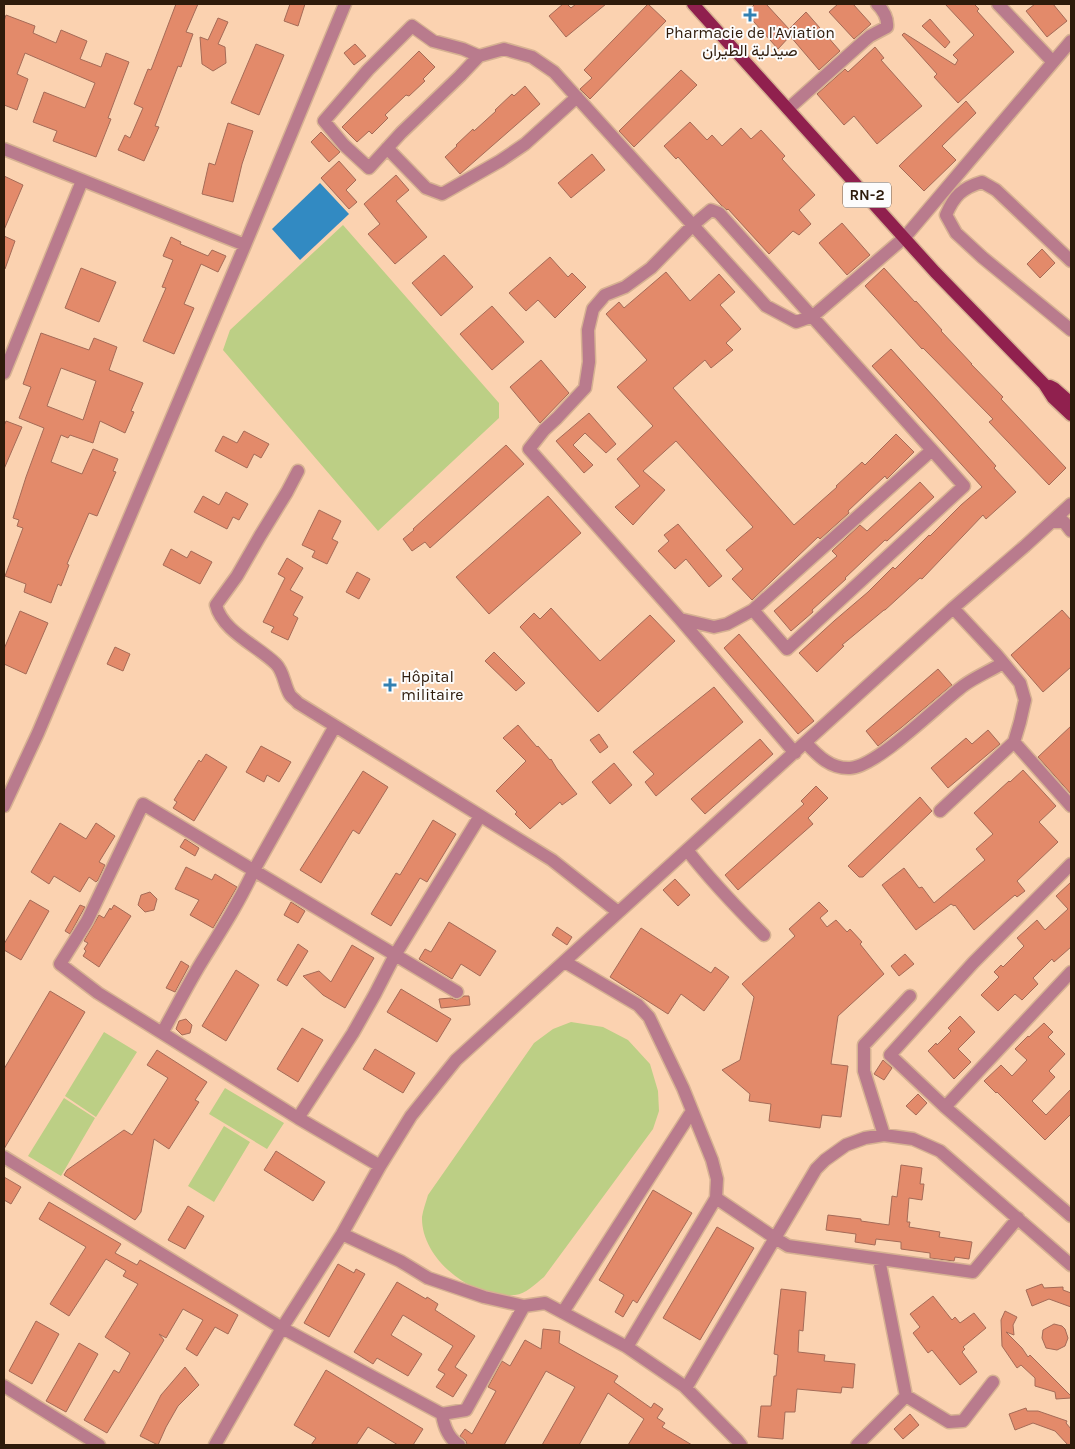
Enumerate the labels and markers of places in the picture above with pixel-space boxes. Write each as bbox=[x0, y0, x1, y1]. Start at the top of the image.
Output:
marker: Pharmacie de l'Aviation صيدلية الطيران bbox=[744, 9, 756, 21]
place label: Pharmacie de l'Aviation صيدلية الطيران bbox=[665, 23, 835, 61]
place label: Hôpital militaire bbox=[401, 667, 464, 704]
marker: Hôpital militaire bbox=[383, 678, 397, 692]

